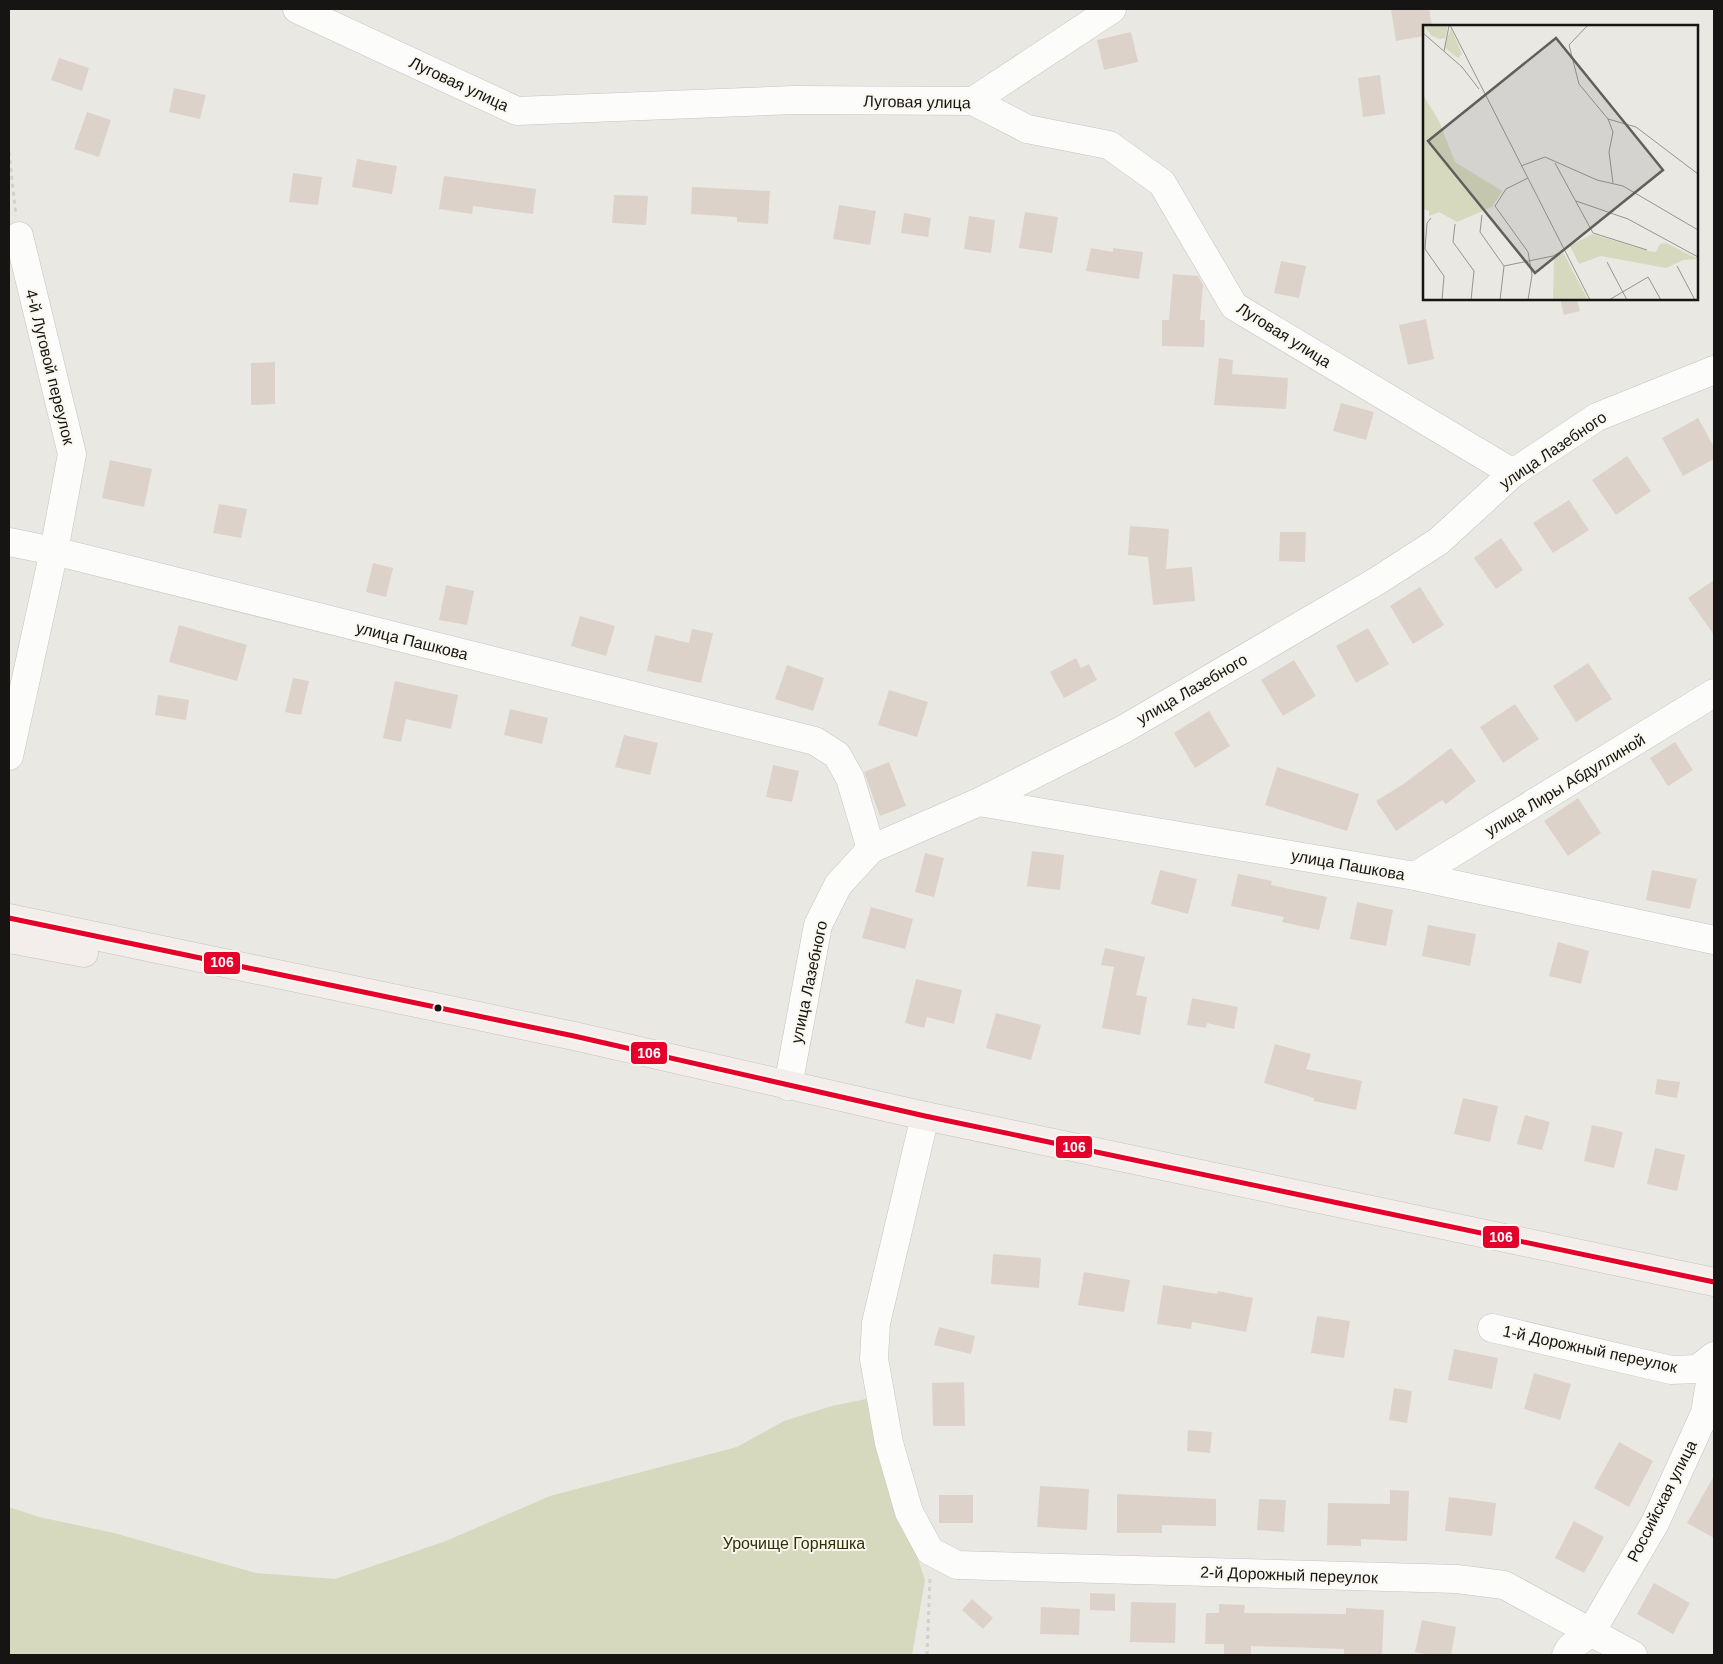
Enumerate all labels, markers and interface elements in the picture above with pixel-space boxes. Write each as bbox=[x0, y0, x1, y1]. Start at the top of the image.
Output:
inset map bbox=[1423, 25, 1698, 300]
street label: Луговая улица bbox=[407, 54, 511, 114]
street label: Луговая улица bbox=[863, 93, 971, 111]
street label: 4-й Луговой переулок bbox=[22, 288, 78, 447]
street label: Луговая улица bbox=[1234, 299, 1334, 371]
street label: улица Лазебного bbox=[1497, 408, 1610, 492]
street label: улица Пашкова bbox=[354, 619, 470, 663]
street label: улица Лазебного bbox=[1134, 650, 1250, 728]
street label: улица Лиры Абдуллиной bbox=[1482, 731, 1648, 839]
street label: улица Пашкова bbox=[1290, 847, 1406, 883]
street label: улица Лазебного bbox=[788, 919, 830, 1045]
line badge: 106 bbox=[203, 951, 241, 975]
text: 106 bbox=[210, 954, 234, 970]
unlabelled marker bbox=[433, 1003, 443, 1013]
line badge: 106 bbox=[630, 1041, 668, 1065]
text: 106 bbox=[637, 1045, 661, 1061]
line badge: 106 bbox=[1055, 1135, 1093, 1159]
text: 106 bbox=[1062, 1139, 1086, 1155]
line badge: 106 bbox=[1482, 1225, 1520, 1249]
text: 106 bbox=[1489, 1229, 1513, 1245]
street label: 1-й Дорожный переулок bbox=[1501, 1322, 1680, 1376]
street label: Российская улица bbox=[1624, 1437, 1700, 1565]
park label: Урочище Горняшка bbox=[723, 1535, 865, 1552]
street label: 2-й Дорожный переулок bbox=[1200, 1563, 1379, 1587]

